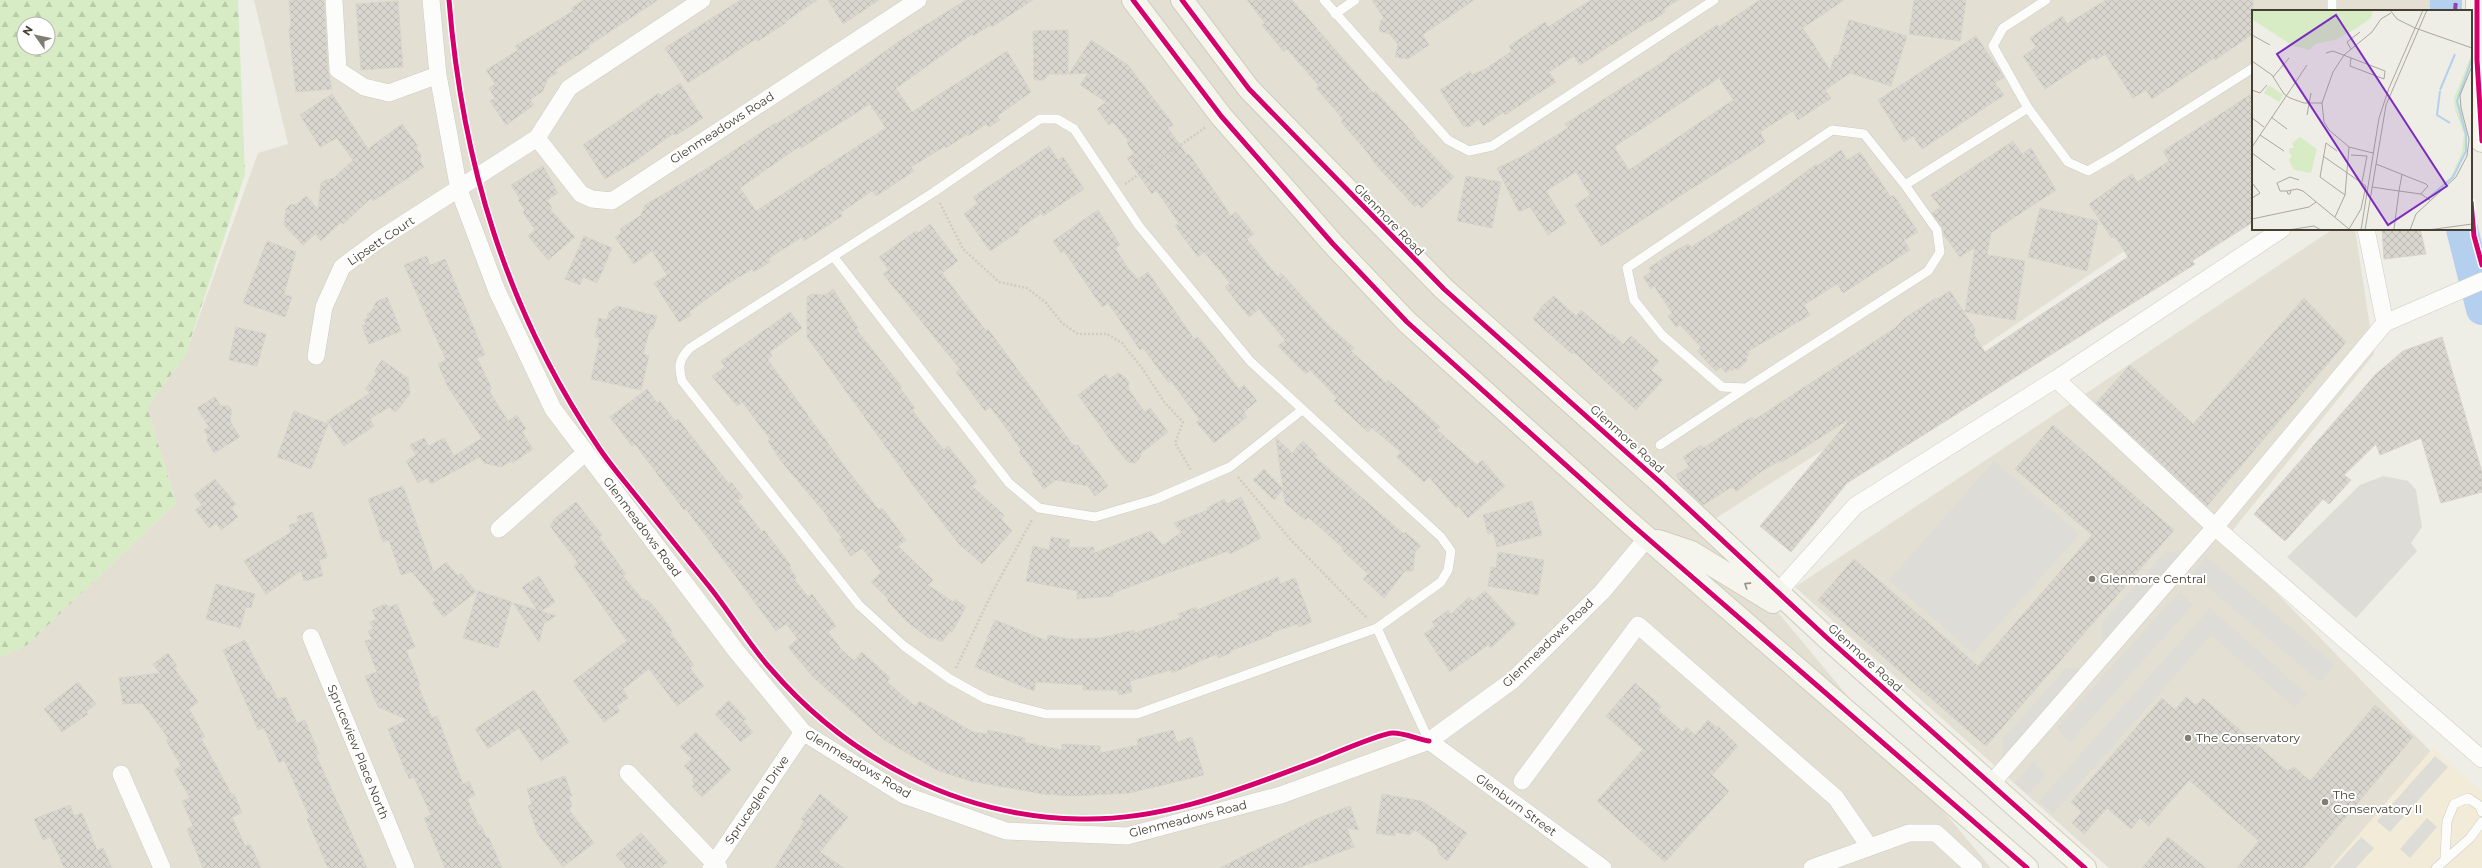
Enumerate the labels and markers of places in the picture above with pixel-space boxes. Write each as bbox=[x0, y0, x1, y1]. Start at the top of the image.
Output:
place label: Glenmore Central bbox=[2100, 571, 2206, 586]
marker: Glenmore Central bbox=[2087, 574, 2097, 584]
place label: The Conservatory bbox=[2196, 730, 2301, 745]
marker: The Conservatory bbox=[2183, 733, 2193, 743]
place label: The Conservatory II bbox=[2333, 787, 2422, 816]
marker: The Conservatory II bbox=[2320, 797, 2330, 807]

